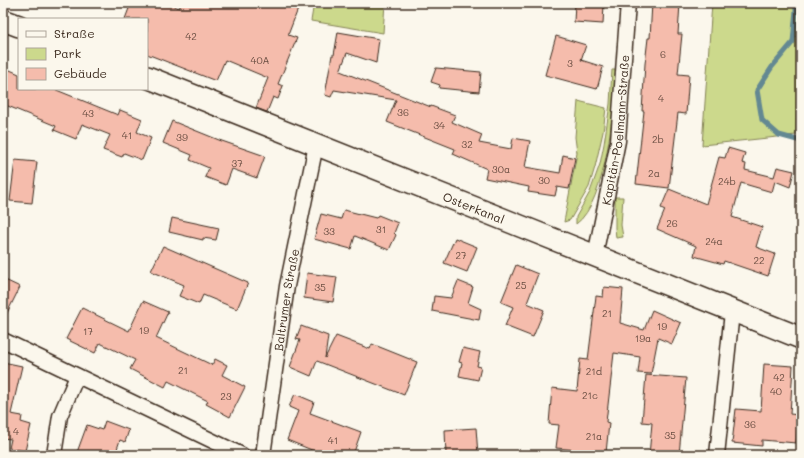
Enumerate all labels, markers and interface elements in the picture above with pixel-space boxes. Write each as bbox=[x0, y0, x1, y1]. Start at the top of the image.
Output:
legend bbox=[18, 18, 148, 90]
text: Straße bbox=[54, 25, 95, 41]
house number: 42 bbox=[185, 29, 197, 43]
text: Park bbox=[54, 45, 81, 61]
house number: 6 bbox=[660, 47, 666, 61]
house number: 40A bbox=[251, 53, 270, 67]
street label: Kapitän-Poelmann-Straße bbox=[597, 54, 632, 206]
house number: 3 bbox=[567, 56, 573, 70]
text: Gebäude bbox=[54, 65, 107, 81]
house number: 4 bbox=[658, 91, 664, 105]
house number: 36 bbox=[397, 105, 409, 119]
house number: 43 bbox=[82, 106, 94, 120]
house number: 34 bbox=[433, 118, 445, 132]
house number: 41 bbox=[122, 128, 132, 142]
house number: 39 bbox=[176, 130, 188, 144]
house number: 2b bbox=[652, 132, 664, 146]
house number: 32 bbox=[461, 137, 473, 151]
house number: 37 bbox=[231, 156, 243, 170]
house number: 30a bbox=[492, 162, 510, 176]
house number: 2a bbox=[648, 166, 660, 180]
house number: 30 bbox=[538, 173, 550, 187]
house number: 24b bbox=[718, 174, 736, 188]
street label: Osterkanal bbox=[441, 188, 507, 227]
house number: 26 bbox=[666, 216, 678, 230]
house number: 31 bbox=[376, 222, 386, 236]
house number: 33 bbox=[323, 224, 335, 238]
house number: 24a bbox=[705, 234, 723, 248]
street label: Baltrumer Straße bbox=[270, 247, 302, 352]
house number: 27 bbox=[455, 248, 467, 262]
house number: 22 bbox=[753, 253, 765, 267]
house number: 25 bbox=[515, 278, 527, 292]
house number: 35 bbox=[314, 280, 326, 294]
house number: 21 bbox=[602, 306, 612, 320]
house number: 19 bbox=[657, 319, 667, 333]
house number: 19 bbox=[139, 323, 149, 337]
house number: 17 bbox=[83, 324, 93, 338]
house number: 19a bbox=[635, 331, 651, 345]
house number: 21 bbox=[178, 363, 188, 377]
house number: 21d bbox=[586, 364, 602, 378]
house number: 42 bbox=[773, 370, 785, 384]
house number: 40 bbox=[770, 384, 782, 398]
house number: 21c bbox=[582, 388, 598, 402]
house number: 23 bbox=[220, 389, 232, 403]
house number: 36 bbox=[744, 417, 756, 431]
house number: 4 bbox=[13, 424, 19, 438]
house number: 35 bbox=[664, 428, 676, 442]
house number: 21a bbox=[586, 429, 602, 443]
house number: 41 bbox=[328, 433, 338, 447]

